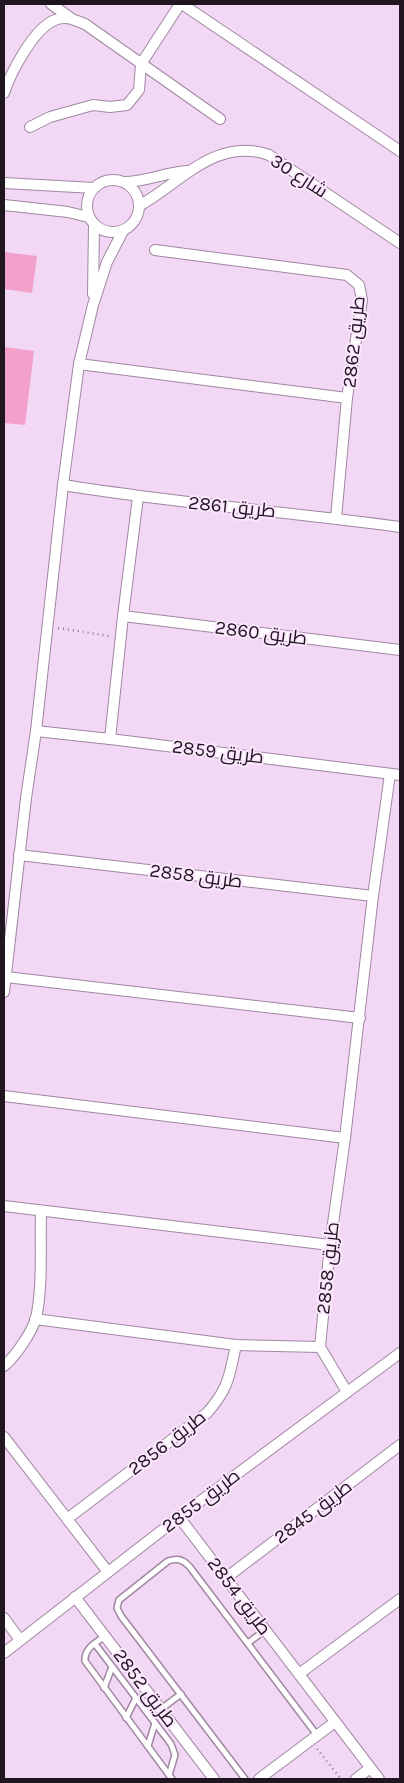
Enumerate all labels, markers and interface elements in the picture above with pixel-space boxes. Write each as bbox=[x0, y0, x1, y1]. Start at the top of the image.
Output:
street label: شارع 30 bbox=[265, 149, 332, 204]
street label: طريق 2862 bbox=[338, 295, 371, 389]
street label: طريق 2861 bbox=[187, 491, 277, 524]
street label: طريق 2860 bbox=[213, 616, 308, 651]
street label: طريق 2859 bbox=[171, 735, 265, 770]
street label: طريق 2858 bbox=[148, 859, 244, 894]
street label: طريق 2858 bbox=[312, 1221, 345, 1316]
street label: طريق 2856 bbox=[124, 1406, 211, 1481]
street label: طريق 2855 bbox=[158, 1465, 245, 1538]
street label: طريق 2845 bbox=[270, 1476, 357, 1549]
street label: طريق 2854 bbox=[202, 1553, 275, 1640]
street label: طريق 2852 bbox=[108, 1644, 182, 1732]

